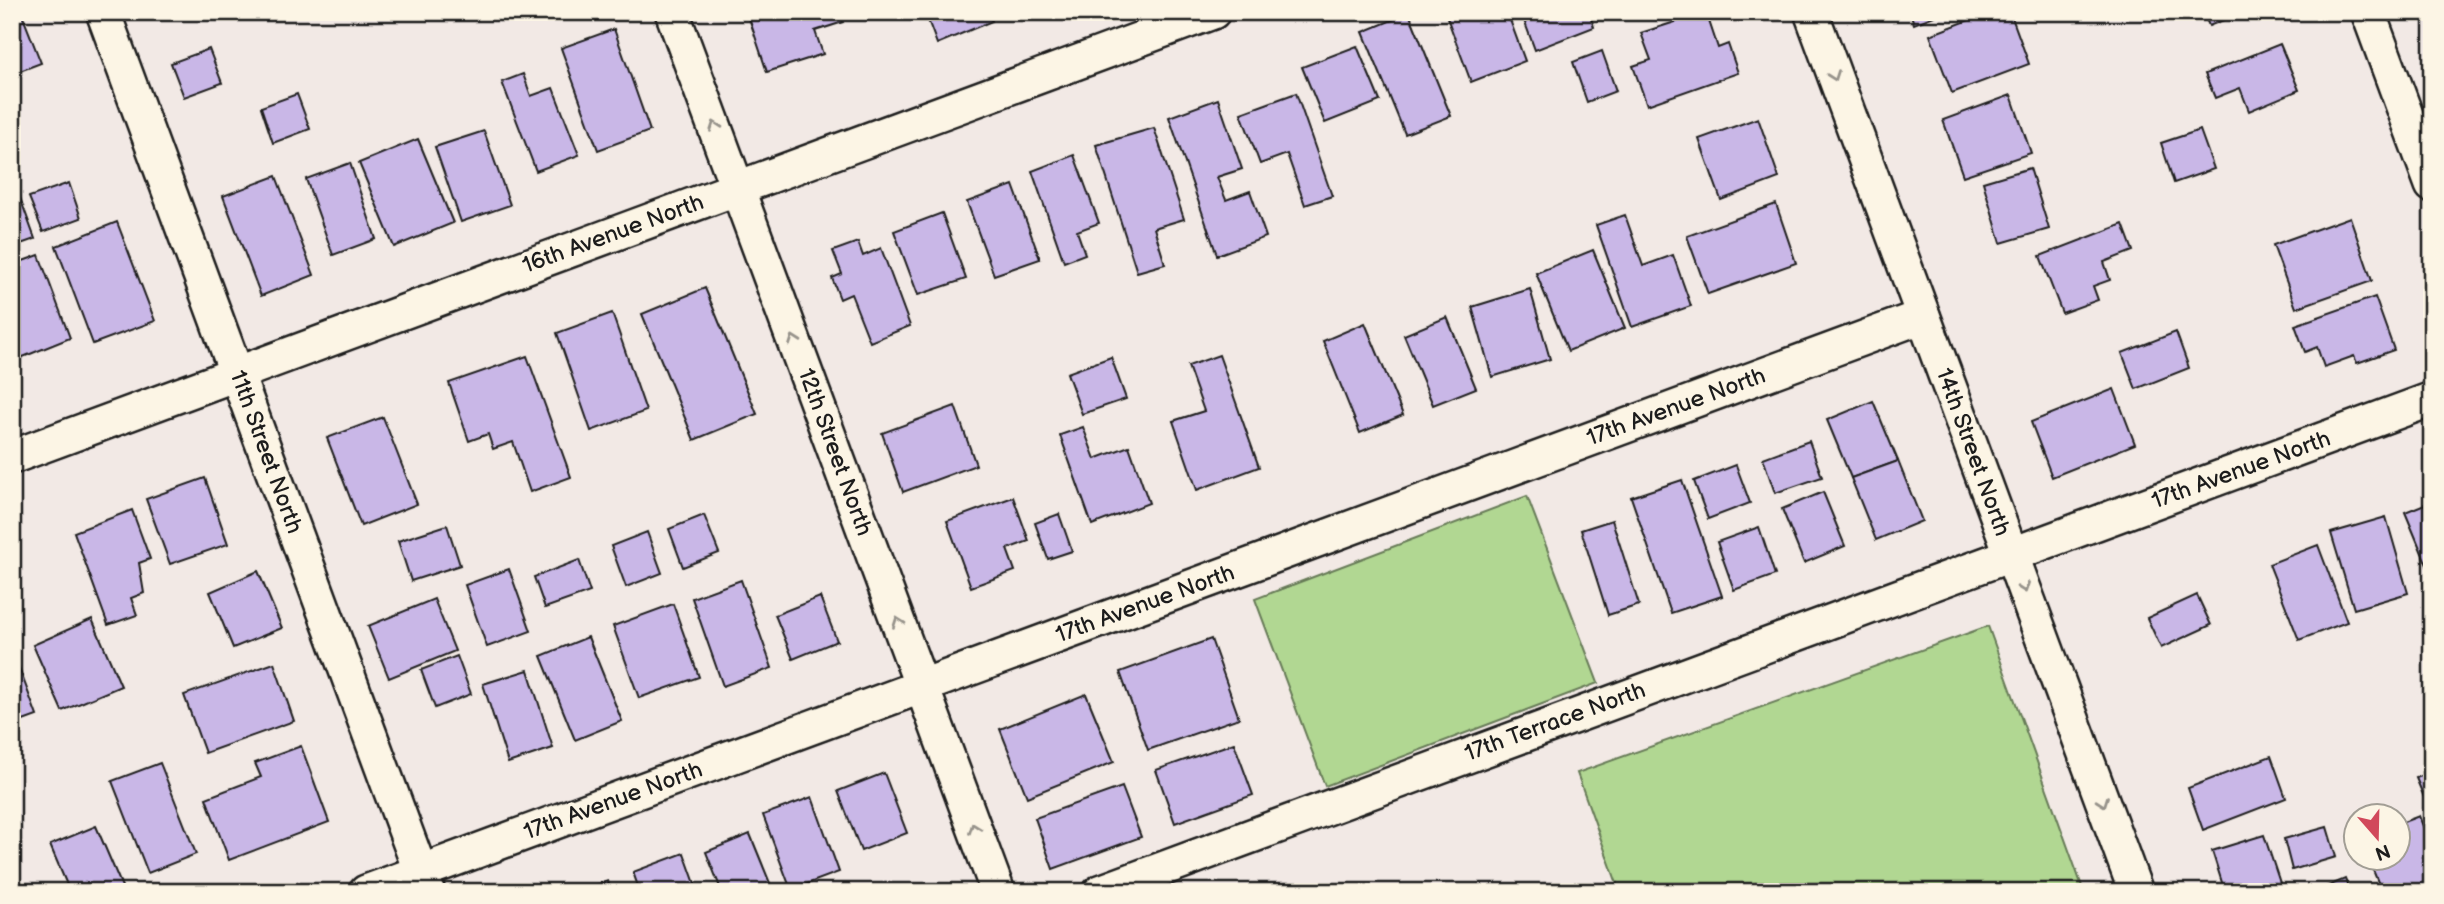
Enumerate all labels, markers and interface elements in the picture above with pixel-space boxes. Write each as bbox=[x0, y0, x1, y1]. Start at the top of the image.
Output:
one-way arrow bbox=[1826, 70, 1840, 82]
one-way arrow bbox=[709, 121, 723, 133]
street label: 16th Avenue North bbox=[518, 188, 708, 280]
one-way arrow bbox=[788, 334, 802, 346]
street label: 17th Avenue North bbox=[1583, 362, 1769, 452]
street label: 12th Street North bbox=[792, 364, 878, 540]
street label: 14th Street North bbox=[1930, 364, 2016, 540]
street label: 11th Street North bbox=[224, 367, 308, 537]
street label: 17th Avenue North bbox=[2148, 425, 2334, 515]
street label: 17th Avenue North bbox=[1052, 559, 1238, 649]
one-way arrow bbox=[2016, 582, 2030, 594]
one-way arrow bbox=[893, 617, 907, 629]
street label: 17th Terrace North bbox=[1461, 676, 1649, 768]
street label: 17th Avenue North bbox=[520, 756, 706, 846]
one-way arrow bbox=[2095, 795, 2109, 807]
north arrow bbox=[2342, 802, 2412, 872]
one-way arrow bbox=[969, 822, 983, 834]
text: N bbox=[2372, 838, 2393, 865]

